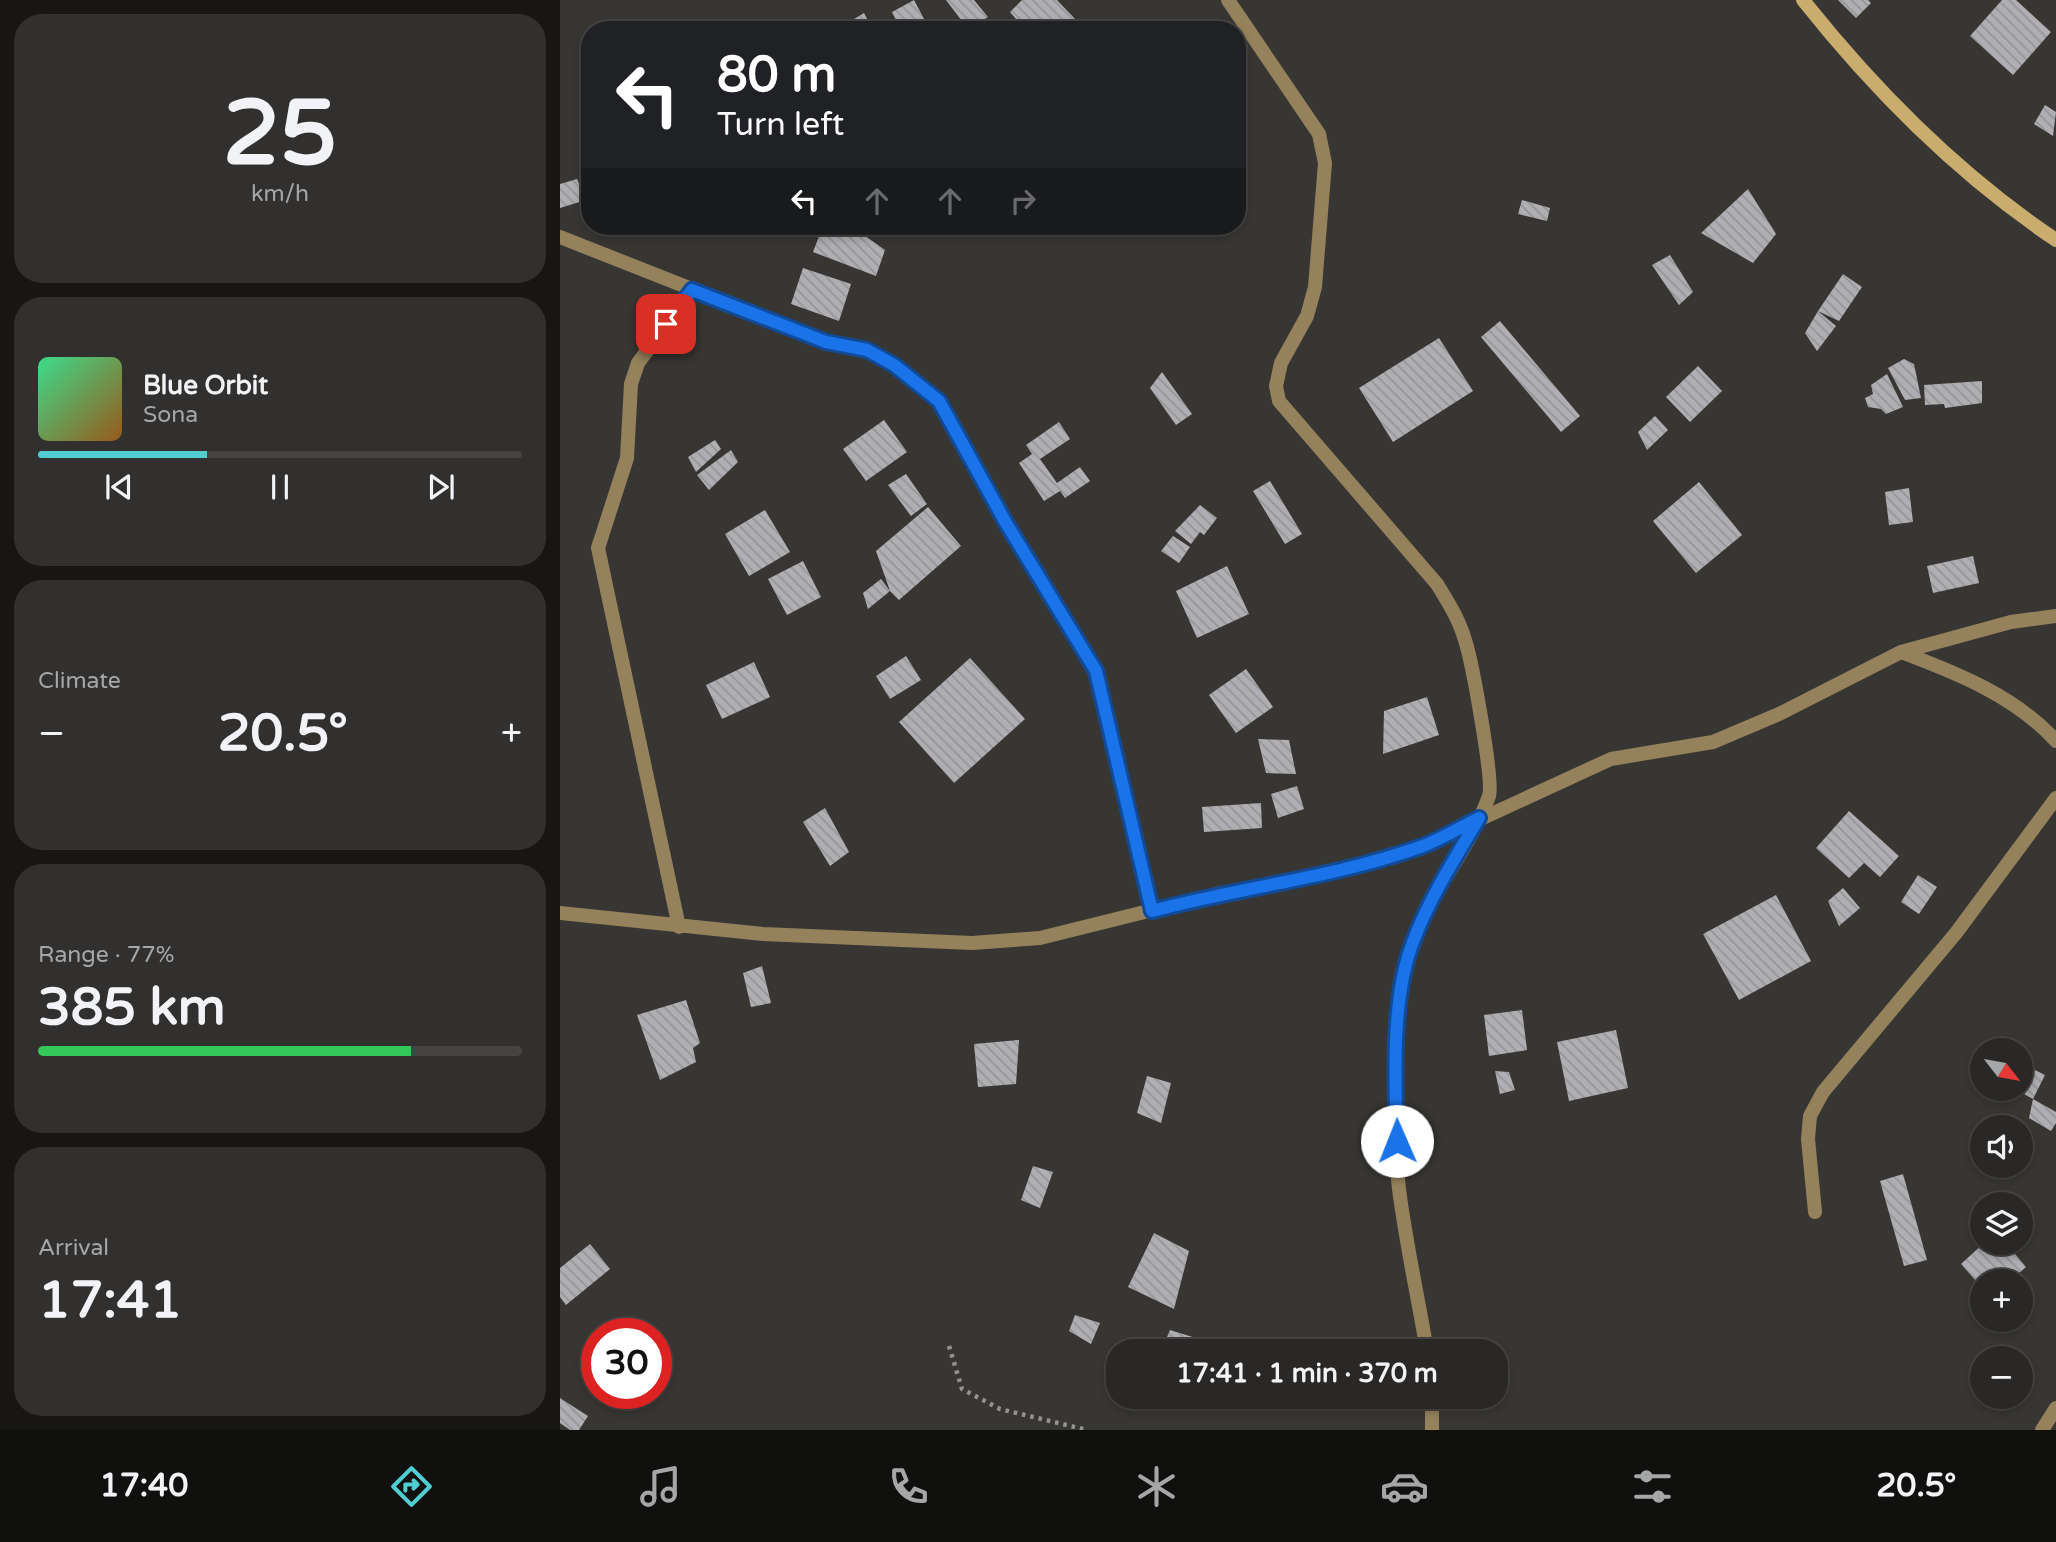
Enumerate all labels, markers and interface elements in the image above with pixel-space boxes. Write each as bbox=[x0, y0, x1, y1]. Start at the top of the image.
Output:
text: 80 m bbox=[717, 46, 836, 105]
icon: left bbox=[602, 49, 693, 140]
text: 25 bbox=[223, 79, 337, 189]
text: Turn left bbox=[717, 106, 844, 144]
text: km/h bbox=[251, 180, 309, 208]
icon: left bbox=[785, 182, 823, 220]
icon: ahead bbox=[858, 182, 896, 220]
icon: ahead bbox=[931, 182, 969, 220]
icon: right bbox=[1004, 182, 1042, 220]
pin bbox=[636, 294, 696, 354]
icon: arrive bbox=[647, 305, 685, 343]
text: Blue Orbit bbox=[143, 370, 268, 401]
text: Sona bbox=[143, 401, 198, 429]
icon: previous bbox=[100, 468, 138, 506]
icon: pause bbox=[261, 468, 299, 506]
icon: next bbox=[422, 468, 460, 506]
text: Climate bbox=[38, 667, 121, 695]
text: 20.5° bbox=[218, 702, 348, 765]
text: − bbox=[38, 711, 65, 757]
text: + bbox=[501, 711, 522, 757]
text: Range · 77% bbox=[38, 941, 174, 969]
text: 385 km bbox=[38, 976, 226, 1039]
north arrow bbox=[1970, 1038, 2034, 1101]
map controls bbox=[1970, 1038, 2033, 1409]
position arrow bbox=[1360, 1104, 1434, 1178]
button: sound bbox=[1970, 1115, 2033, 1178]
button: layers bbox=[1970, 1192, 2033, 1255]
text: Arrival bbox=[38, 1234, 109, 1262]
text: 17:41 bbox=[38, 1269, 182, 1332]
button: + bbox=[1970, 1269, 2033, 1332]
speed limit sign: 30 bbox=[581, 1318, 672, 1409]
button: − bbox=[1970, 1346, 2033, 1409]
text: 17:41 · 1 min · 370 m bbox=[1176, 1358, 1438, 1389]
icon: directions bbox=[387, 1462, 436, 1511]
icon: music bbox=[636, 1462, 685, 1511]
icon: phone bbox=[884, 1462, 933, 1511]
icon: climate bbox=[1132, 1462, 1181, 1511]
icon: car bbox=[1380, 1462, 1429, 1511]
icon: filters bbox=[1628, 1462, 1677, 1511]
text: 17:40 bbox=[100, 1467, 188, 1505]
text: 20.5° bbox=[1876, 1467, 1956, 1505]

